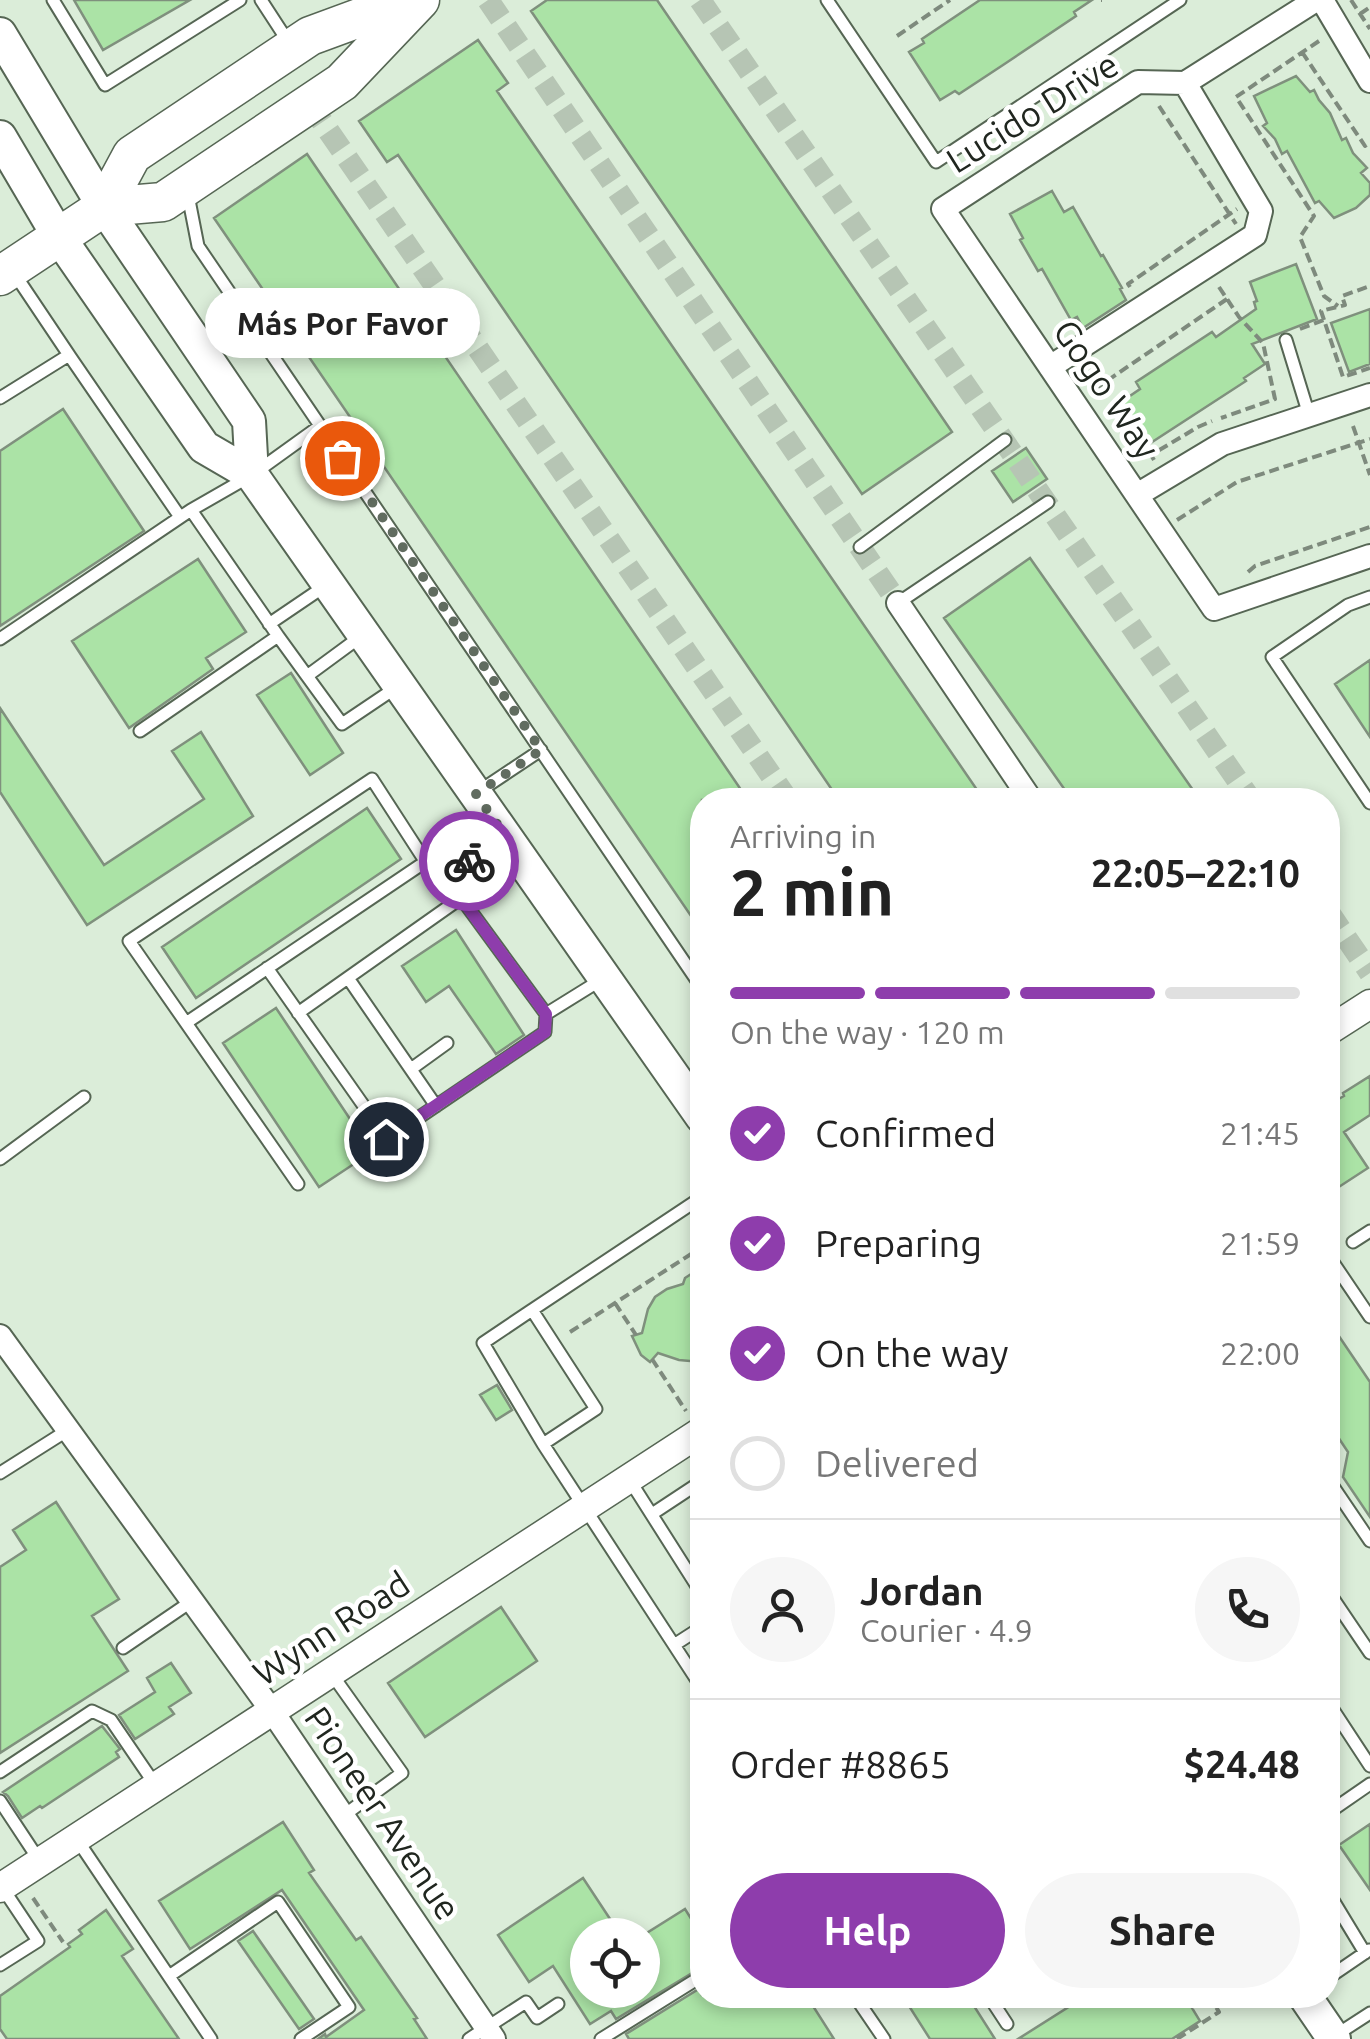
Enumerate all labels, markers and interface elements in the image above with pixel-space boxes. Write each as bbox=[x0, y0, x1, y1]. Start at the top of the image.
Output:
street label: Lucido Drive bbox=[939, 44, 1125, 180]
callout: Más Por Favor bbox=[205, 288, 480, 358]
text: Más Por Favor bbox=[237, 305, 448, 341]
street label: Gogo Way bbox=[1046, 312, 1168, 466]
pin bbox=[300, 416, 385, 501]
icon: bag bbox=[315, 431, 370, 486]
courier bbox=[419, 811, 519, 911]
text: Arriving in bbox=[730, 818, 876, 854]
icon: bike bbox=[442, 834, 497, 889]
text: 22:05–22:10 bbox=[1091, 852, 1300, 894]
text: 2 min bbox=[730, 855, 894, 928]
text: On the way · 120 m bbox=[730, 1014, 1005, 1050]
pin bbox=[344, 1097, 429, 1182]
icon: check bbox=[730, 1106, 785, 1161]
icon: home bbox=[359, 1112, 414, 1167]
text: Confirmed bbox=[815, 1112, 996, 1154]
text: 21:45 bbox=[1220, 1115, 1300, 1151]
icon: check bbox=[730, 1216, 785, 1271]
text: Preparing bbox=[815, 1222, 982, 1264]
text: 21:59 bbox=[1220, 1225, 1300, 1261]
icon: check bbox=[730, 1326, 785, 1381]
text: On the way bbox=[815, 1332, 1008, 1374]
text: 22:00 bbox=[1220, 1335, 1300, 1371]
text: Delivered bbox=[815, 1442, 979, 1484]
button: person bbox=[730, 1557, 835, 1662]
button: phone bbox=[1195, 1557, 1300, 1662]
street label: Wynn Road bbox=[246, 1563, 416, 1693]
text: Jordan bbox=[860, 1570, 984, 1612]
text: Courier · 4.9 bbox=[860, 1612, 1033, 1648]
street label: Pioneer Avenue bbox=[297, 1699, 469, 1927]
text: Order #8865 bbox=[730, 1743, 951, 1785]
text: $24.48 bbox=[1183, 1743, 1300, 1785]
button: Help bbox=[730, 1873, 1005, 1988]
button: Share bbox=[1025, 1873, 1300, 1988]
map controls bbox=[570, 1918, 660, 2008]
button: locate bbox=[570, 1918, 660, 2008]

